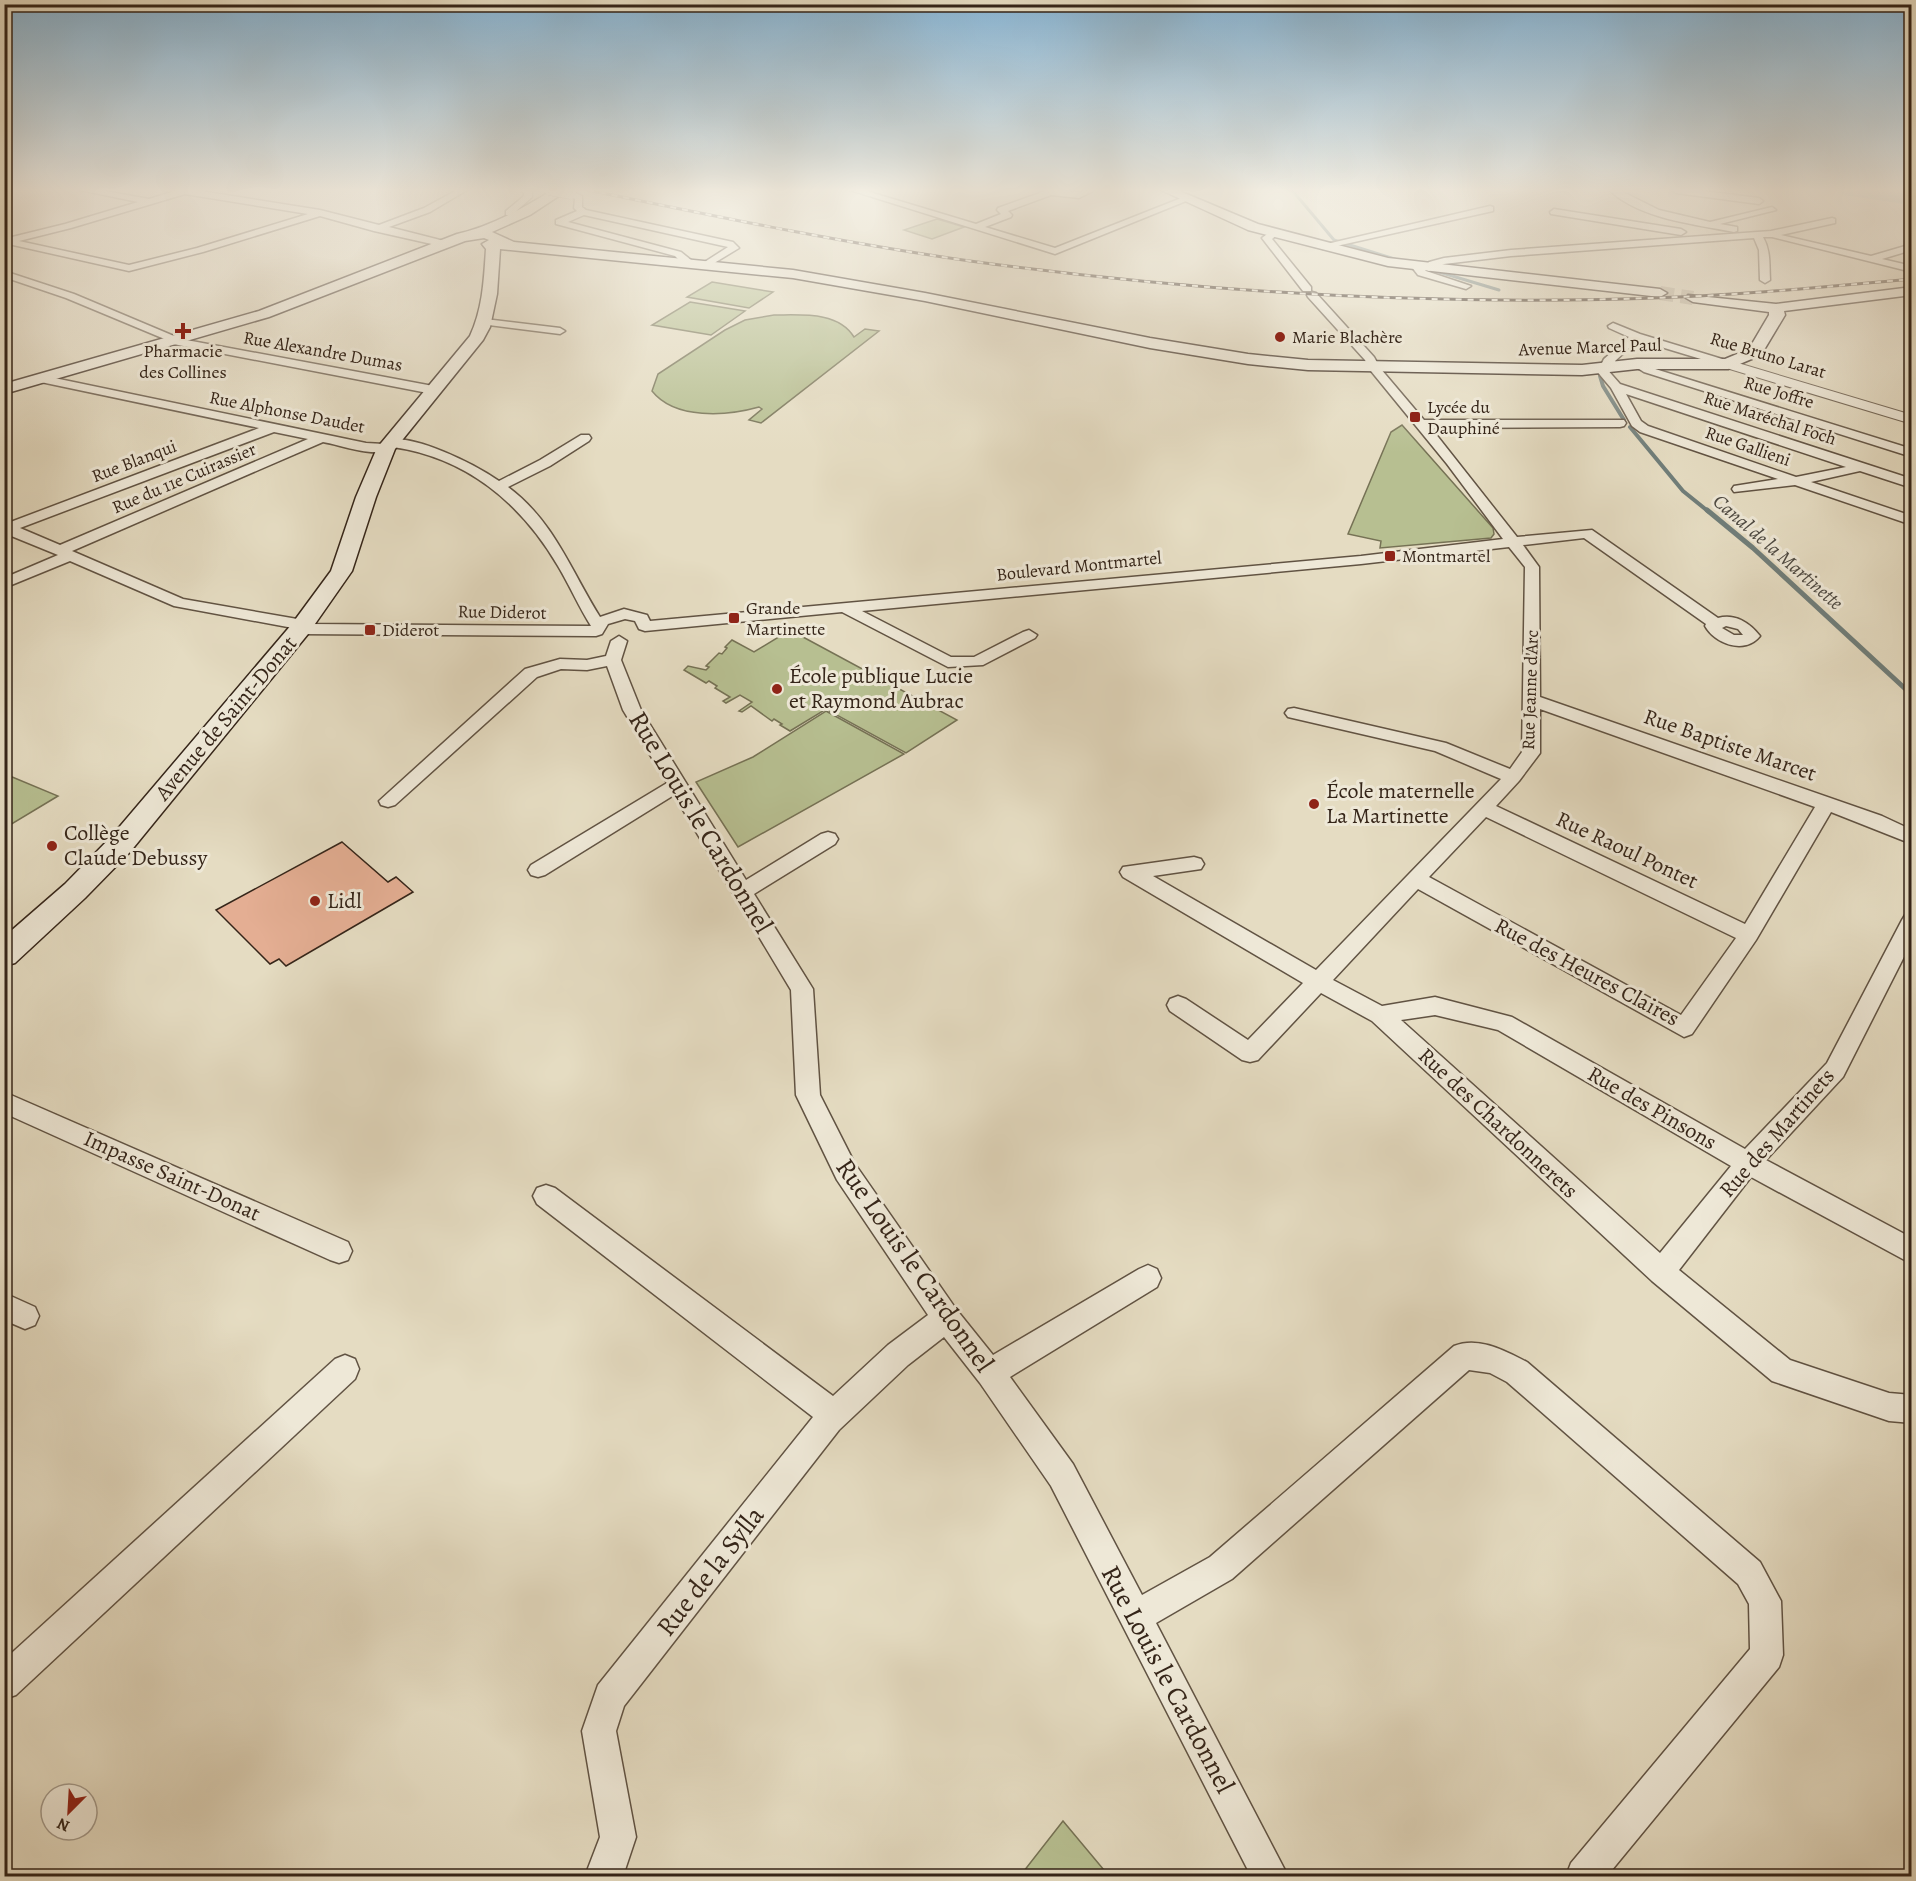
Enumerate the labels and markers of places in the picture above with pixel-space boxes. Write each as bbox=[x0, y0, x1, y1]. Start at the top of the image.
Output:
marker: Pharmacie des Collines bbox=[176, 324, 190, 338]
place label: Marie Blachère bbox=[1292, 325, 1403, 349]
marker: Marie Blachère bbox=[1273, 330, 1287, 344]
place label: Pharmacie des Collines bbox=[139, 339, 227, 384]
place label: Lycée du Dauphiné bbox=[1427, 395, 1500, 440]
marker: Lycée du Dauphiné bbox=[1408, 410, 1422, 424]
place label: Montmartel bbox=[1402, 544, 1491, 568]
marker: Montmartel bbox=[1383, 549, 1397, 563]
place label: Grande Martinette bbox=[746, 596, 825, 641]
marker: Grande Martinette bbox=[727, 611, 741, 625]
place label: Diderot bbox=[382, 618, 439, 642]
marker: Diderot bbox=[363, 623, 377, 637]
place label: École publique Lucie et Raymond Aubrac bbox=[789, 661, 973, 716]
marker: École publique Lucie et Raymond Aubrac bbox=[770, 682, 784, 696]
place label: École maternelle La Martinette bbox=[1326, 776, 1475, 831]
marker: École maternelle La Martinette bbox=[1307, 797, 1321, 811]
place label: Collège Claude Debussy bbox=[64, 818, 207, 873]
marker: Collège Claude Debussy bbox=[45, 839, 59, 853]
place label: Lidl bbox=[327, 886, 362, 916]
marker: Lidl bbox=[308, 894, 322, 908]

